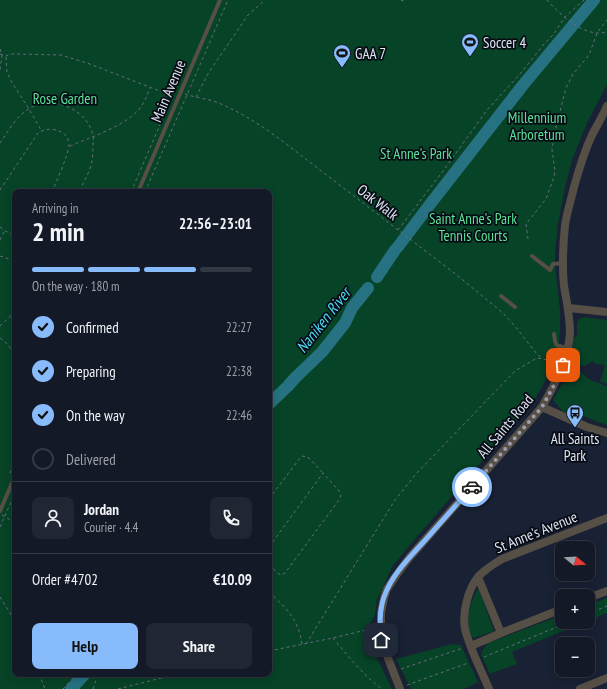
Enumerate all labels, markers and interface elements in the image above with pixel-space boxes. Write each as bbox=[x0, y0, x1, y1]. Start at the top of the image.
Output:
sports icon: Soccer 4 bbox=[460, 32, 480, 57]
place label: Soccer 4 bbox=[483, 33, 527, 52]
sports icon: GAA 7 bbox=[332, 43, 352, 68]
place label: GAA 7 bbox=[355, 44, 386, 63]
street label: Main Avenue bbox=[146, 57, 190, 125]
park label: Rose Garden bbox=[33, 89, 97, 108]
park label: Millennium Arboretum bbox=[508, 108, 566, 144]
park label: St Anne's Park bbox=[380, 144, 452, 163]
street label: Oak Walk bbox=[353, 180, 403, 224]
text: Arriving in bbox=[32, 200, 79, 217]
park label: Saint Anne's Park Tennis Courts bbox=[429, 209, 517, 245]
text: 22:56–23:01 bbox=[179, 214, 252, 233]
text: 2 min bbox=[32, 215, 85, 248]
text: On the way · 180 m bbox=[32, 278, 119, 295]
water label: Naniken River bbox=[291, 281, 356, 356]
icon: check bbox=[32, 316, 54, 338]
text: Confirmed bbox=[66, 318, 119, 337]
text: 22:27 bbox=[226, 319, 252, 336]
pin bbox=[546, 348, 580, 382]
icon: bag bbox=[552, 354, 574, 376]
icon: check bbox=[32, 360, 54, 382]
text: Preparing bbox=[66, 362, 116, 381]
text: 22:38 bbox=[226, 363, 252, 380]
street label: All Saints Road bbox=[473, 390, 537, 462]
bus stop icon: All Saints Park bbox=[565, 403, 585, 428]
icon: check bbox=[32, 404, 54, 426]
text: On the way bbox=[66, 406, 125, 425]
text: 22:46 bbox=[226, 407, 252, 424]
place label: All Saints Park bbox=[551, 429, 599, 465]
text: Delivered bbox=[66, 450, 116, 469]
courier bbox=[452, 467, 492, 507]
icon: car bbox=[461, 476, 483, 498]
button: person bbox=[32, 497, 74, 539]
button: phone bbox=[210, 497, 252, 539]
text: Jordan bbox=[84, 500, 119, 519]
street label: St Anne's Avenue bbox=[492, 507, 580, 557]
text: Courier · 4.4 bbox=[84, 519, 138, 536]
north arrow bbox=[555, 541, 595, 581]
map controls bbox=[555, 541, 595, 677]
text: Order #4702 bbox=[32, 570, 98, 589]
text: €10.09 bbox=[213, 570, 252, 589]
button: + bbox=[555, 589, 595, 629]
button: Help bbox=[32, 623, 138, 669]
button: Share bbox=[146, 623, 252, 669]
pin bbox=[364, 623, 398, 657]
icon: home bbox=[370, 629, 392, 651]
button: − bbox=[555, 637, 595, 677]

